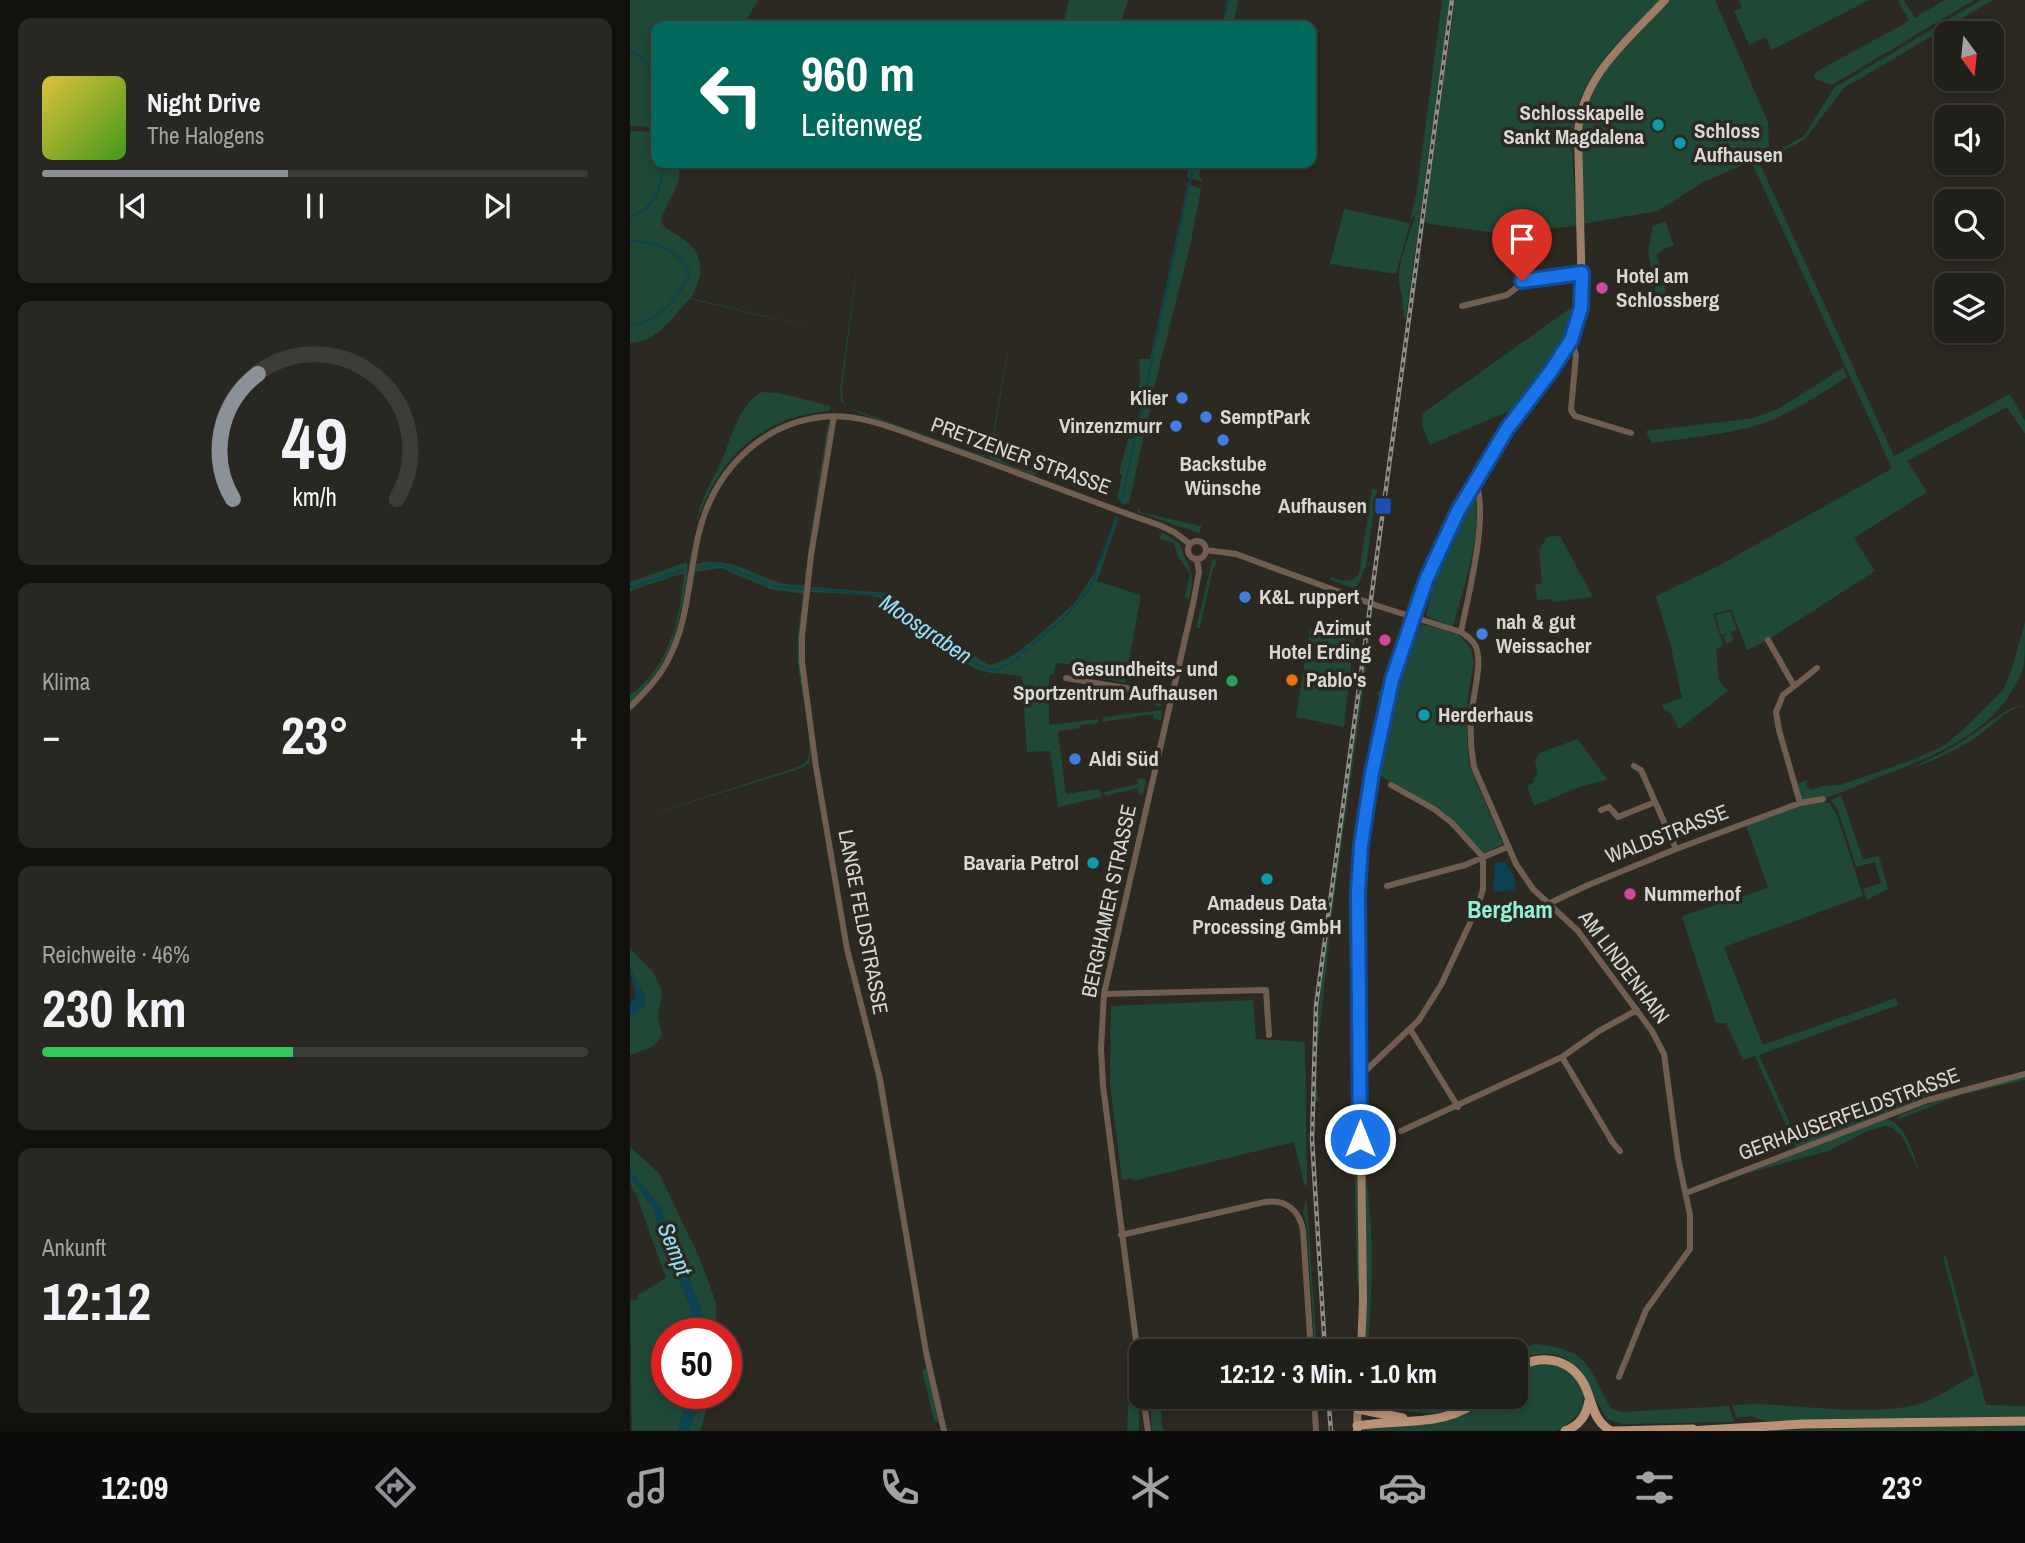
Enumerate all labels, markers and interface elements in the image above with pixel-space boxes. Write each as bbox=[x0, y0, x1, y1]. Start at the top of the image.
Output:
north arrow bbox=[1934, 21, 2004, 91]
map controls bbox=[1934, 21, 2004, 343]
text: 960 m bbox=[801, 40, 915, 106]
icon: left bbox=[686, 49, 777, 140]
text: Night Drive bbox=[147, 85, 261, 120]
place label: Schlosskapelle Sankt Magdalena bbox=[1503, 98, 1644, 151]
text: Leitenweg bbox=[801, 103, 922, 146]
button: sound bbox=[1934, 105, 2004, 175]
place label: Schloss Aufhausen bbox=[1694, 116, 1783, 169]
marker: Schlosskapelle Sankt Magdalena bbox=[1650, 117, 1666, 133]
text: The Halogens bbox=[147, 120, 264, 151]
marker: Schloss Aufhausen bbox=[1672, 135, 1688, 151]
icon: previous bbox=[114, 187, 152, 225]
icon: pause bbox=[296, 187, 334, 225]
icon: next bbox=[478, 187, 516, 225]
button: search bbox=[1934, 189, 2004, 259]
pin bbox=[1492, 209, 1552, 281]
icon: arrive bbox=[1503, 220, 1541, 258]
place label: Hotel am Schlossberg bbox=[1616, 261, 1720, 314]
button: layers bbox=[1934, 273, 2004, 343]
marker: Hotel am Schlossberg bbox=[1594, 280, 1610, 296]
place label: Klier bbox=[1130, 383, 1168, 412]
marker: Klier bbox=[1174, 390, 1190, 406]
text: 49 bbox=[282, 394, 348, 492]
place label: SemptPark bbox=[1220, 402, 1310, 431]
marker: SemptPark bbox=[1198, 409, 1214, 425]
street label: PRETZENER STRASSE bbox=[927, 410, 1115, 502]
place label: Vinzenzmurr bbox=[1059, 411, 1162, 440]
marker: Vinzenzmurr bbox=[1168, 418, 1184, 434]
marker: Backstube Wünsche bbox=[1215, 432, 1231, 448]
place label: Backstube Wünsche bbox=[1179, 449, 1267, 502]
text: km/h bbox=[293, 480, 337, 514]
place label: Aufhausen bbox=[1278, 491, 1367, 520]
marker: Aufhausen bbox=[1373, 496, 1393, 516]
place label: K&L ruppert bbox=[1259, 582, 1359, 611]
water label: Moosgraben bbox=[874, 586, 978, 671]
marker: K&L ruppert bbox=[1237, 589, 1253, 605]
place label: nah & gut Weissacher bbox=[1496, 607, 1592, 660]
place label: Azimut Hotel Erding bbox=[1269, 613, 1371, 666]
marker: nah & gut Weissacher bbox=[1474, 626, 1490, 642]
marker: Azimut Hotel Erding bbox=[1377, 632, 1393, 648]
place label: Gesundheits- und Sportzentrum Aufhausen bbox=[1013, 654, 1218, 707]
place label: Pablo's bbox=[1306, 665, 1367, 694]
text: Klima bbox=[42, 666, 90, 697]
marker: Pablo's bbox=[1284, 672, 1300, 688]
marker: Gesundheits- und Sportzentrum Aufhausen bbox=[1224, 673, 1240, 689]
text: 23° bbox=[281, 700, 349, 770]
place label: Herderhaus bbox=[1438, 700, 1534, 729]
marker: Herderhaus bbox=[1416, 707, 1432, 723]
text: − bbox=[42, 710, 60, 761]
text: + bbox=[570, 710, 588, 761]
place label: Aldi Süd bbox=[1089, 744, 1159, 773]
marker: Aldi Süd bbox=[1067, 751, 1083, 767]
street label: WALDSTRASSE bbox=[1601, 797, 1732, 870]
street label: BERGHAMER STRASSE bbox=[1074, 802, 1143, 1000]
street label: LANGE FELDSTRASSE bbox=[831, 827, 896, 1017]
place label: Bavaria Petrol bbox=[963, 848, 1079, 877]
marker: Bavaria Petrol bbox=[1085, 855, 1101, 871]
marker: Amadeus Data Processing GmbH bbox=[1259, 871, 1275, 887]
place label: Nummerhof bbox=[1644, 879, 1741, 908]
marker: Nummerhof bbox=[1622, 886, 1638, 902]
place label: Amadeus Data Processing GmbH bbox=[1192, 888, 1342, 941]
district label: Bergham bbox=[1467, 893, 1553, 925]
street label: AM LINDENHAIN bbox=[1572, 903, 1677, 1029]
text: Reichweite · 46% bbox=[42, 939, 190, 970]
text: 230 km bbox=[42, 973, 187, 1043]
street label: GERHAUSERFELDSTRASSE bbox=[1734, 1060, 1963, 1167]
position arrow bbox=[1323, 1102, 1397, 1176]
water label: Sempt bbox=[651, 1218, 700, 1281]
text: Ankunft bbox=[42, 1232, 106, 1263]
text: 12:12 bbox=[42, 1266, 151, 1336]
speed limit sign: 50 bbox=[651, 1318, 742, 1409]
text: 12:12 · 3 Min. · 1.0 km bbox=[1220, 1356, 1437, 1391]
icon: directions bbox=[371, 1463, 420, 1512]
icon: music bbox=[623, 1463, 672, 1512]
icon: phone bbox=[875, 1463, 924, 1512]
icon: climate bbox=[1126, 1463, 1175, 1512]
icon: car bbox=[1378, 1463, 1427, 1512]
icon: filters bbox=[1630, 1463, 1679, 1512]
text: 12:09 bbox=[101, 1466, 168, 1509]
text: 23° bbox=[1882, 1466, 1924, 1509]

